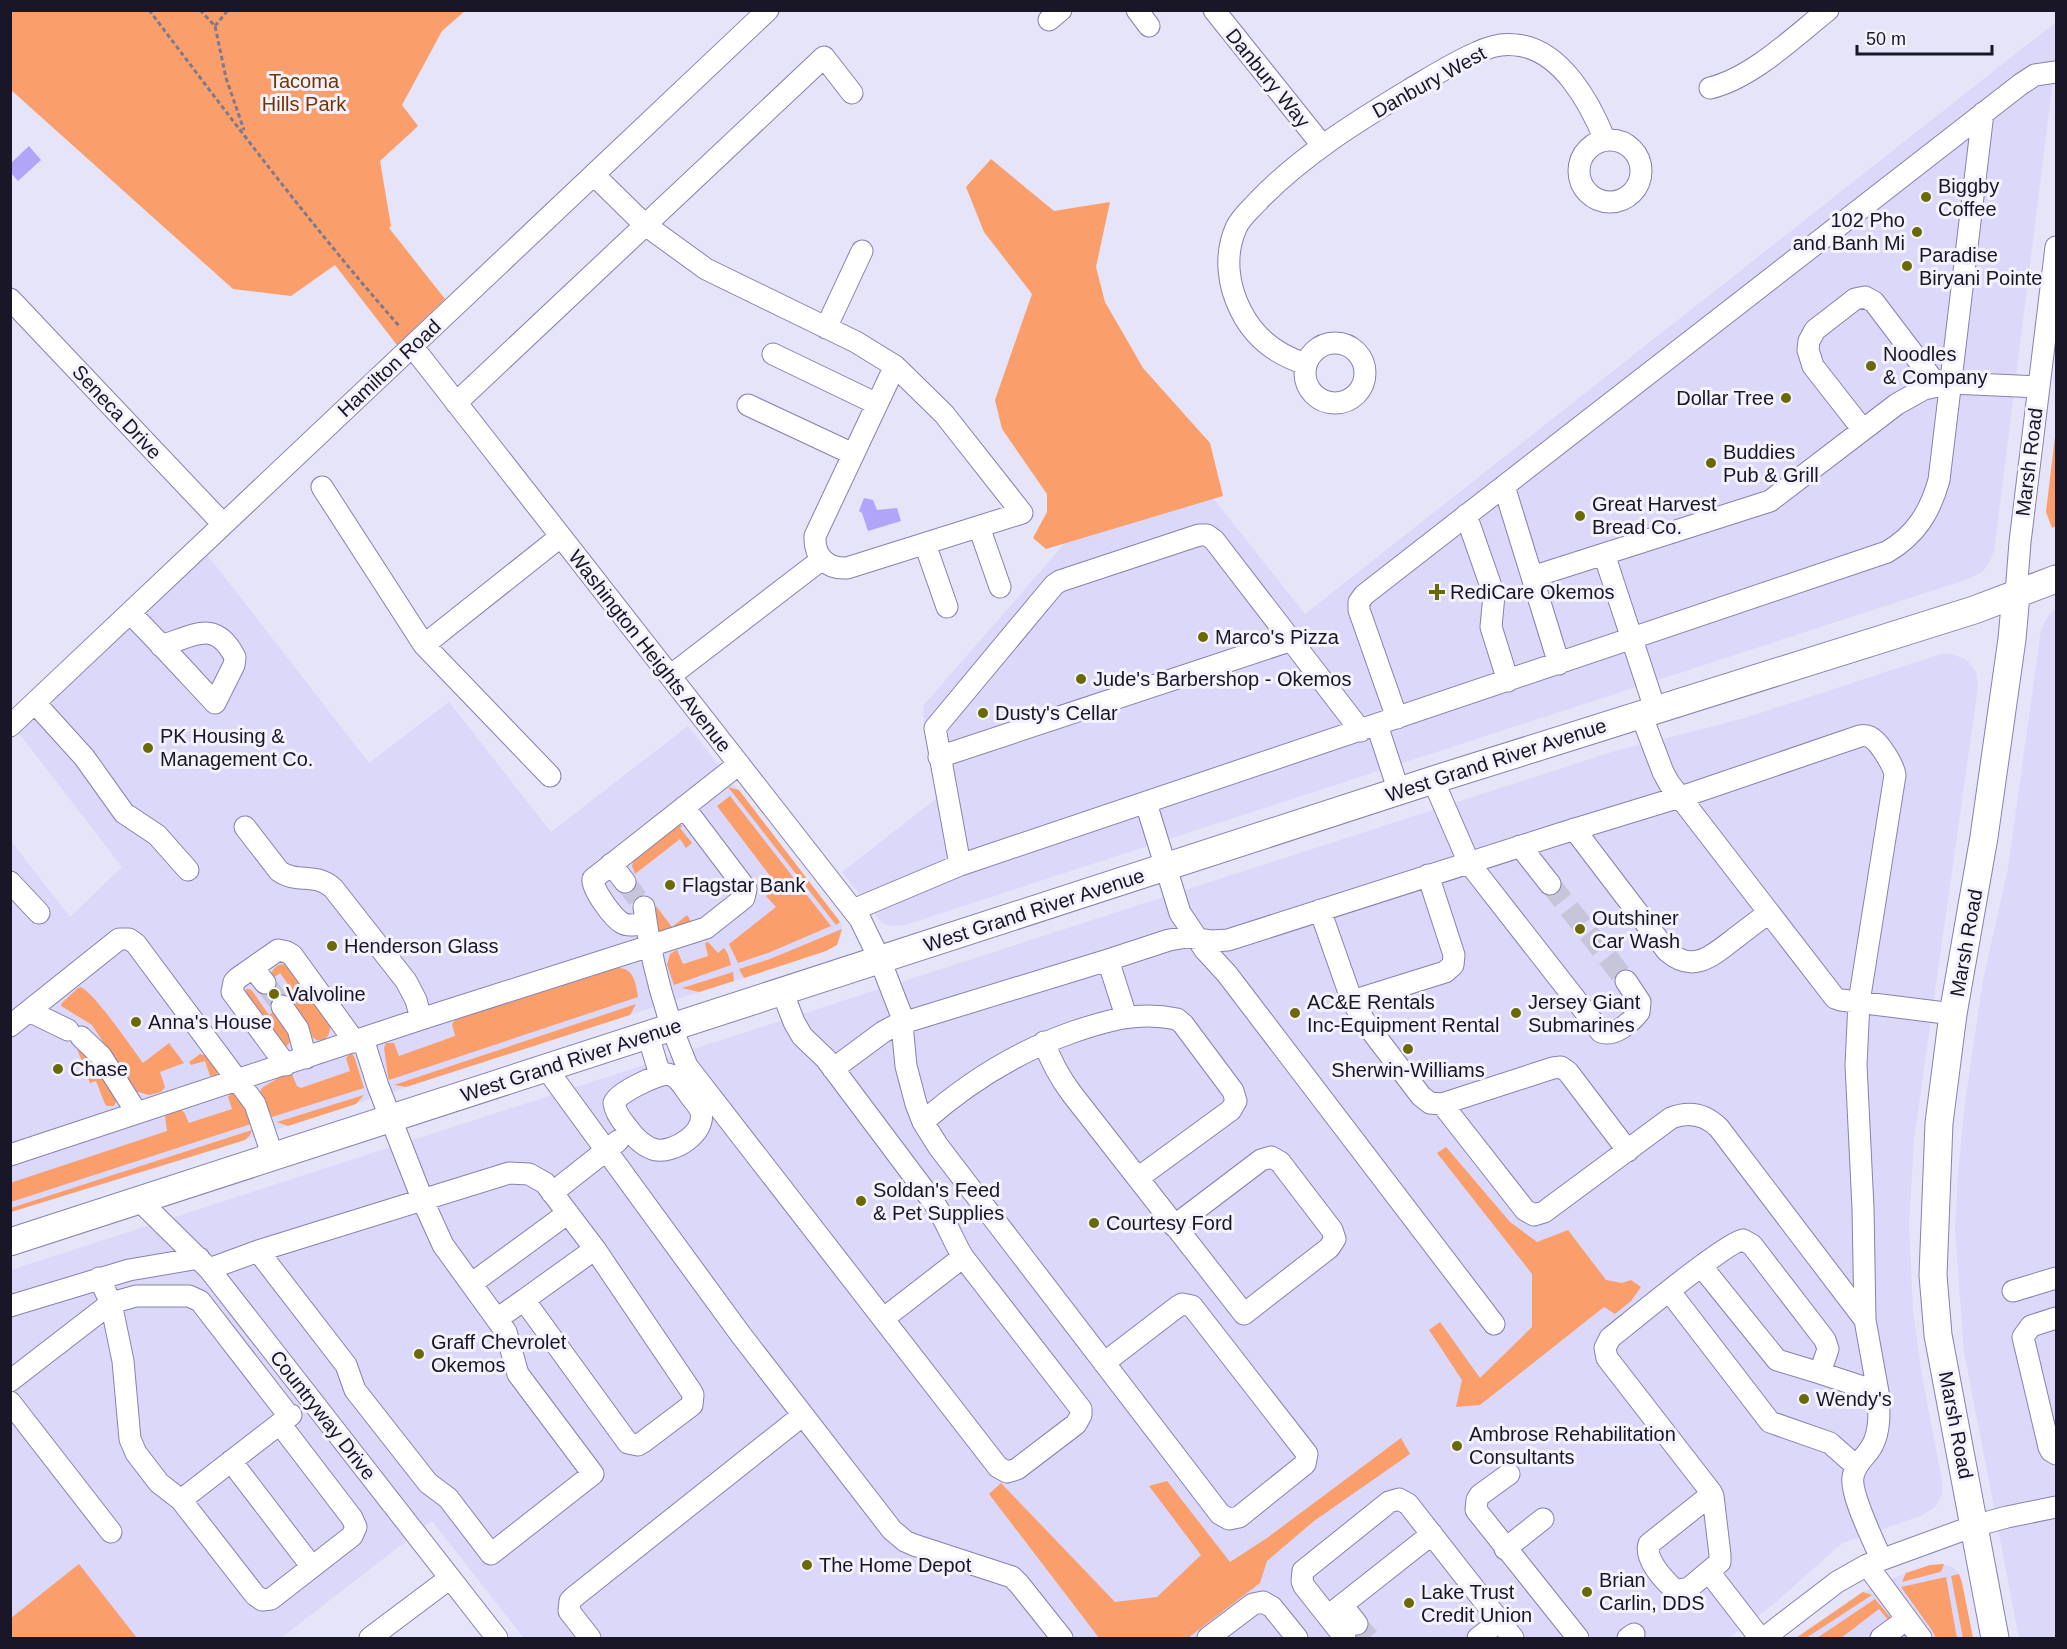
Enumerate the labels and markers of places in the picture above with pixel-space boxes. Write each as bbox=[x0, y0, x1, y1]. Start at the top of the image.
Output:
place label: Biggby Coffee bbox=[1938, 175, 1999, 220]
marker: Biggby Coffee bbox=[1919, 190, 1933, 204]
place label: 102 Pho and Banh Mi bbox=[1793, 209, 1905, 254]
marker: 102 Pho and Banh Mi bbox=[1910, 225, 1924, 239]
place label: Paradise Biryani Pointe bbox=[1919, 244, 2042, 289]
marker: Paradise Biryani Pointe bbox=[1900, 259, 1914, 273]
place label: Noodles & Company bbox=[1883, 343, 1988, 388]
marker: Noodles & Company bbox=[1864, 359, 1878, 373]
place label: Dollar Tree bbox=[1676, 387, 1774, 409]
marker: Dollar Tree bbox=[1779, 391, 1793, 405]
place label: Buddies Pub & Grill bbox=[1723, 441, 1819, 486]
marker: Buddies Pub & Grill bbox=[1704, 456, 1718, 470]
place label: Great Harvest Bread Co. bbox=[1592, 493, 1717, 538]
marker: Great Harvest Bread Co. bbox=[1573, 509, 1587, 523]
place label: RediCare Okemos bbox=[1450, 581, 1615, 603]
marker: RediCare Okemos bbox=[1428, 583, 1446, 601]
place label: Marco's Pizza bbox=[1215, 626, 1340, 648]
marker: Marco's Pizza bbox=[1196, 630, 1210, 644]
place label: Jude's Barbershop - Okemos bbox=[1093, 668, 1351, 690]
marker: Jude's Barbershop - Okemos bbox=[1074, 672, 1088, 686]
place label: Dusty's Cellar bbox=[995, 702, 1118, 724]
marker: Dusty's Cellar bbox=[976, 706, 990, 720]
place label: PK Housing & Management Co. bbox=[160, 725, 313, 770]
marker: PK Housing & Management Co. bbox=[141, 741, 155, 755]
place label: Flagstar Bank bbox=[682, 874, 806, 896]
marker: Flagstar Bank bbox=[663, 878, 677, 892]
place label: Outshiner Car Wash bbox=[1592, 907, 1680, 952]
marker: Outshiner Car Wash bbox=[1573, 922, 1587, 936]
place label: Henderson Glass bbox=[344, 935, 499, 957]
marker: Henderson Glass bbox=[325, 939, 339, 953]
place label: Valvoline bbox=[286, 983, 366, 1005]
marker: Valvoline bbox=[267, 987, 281, 1001]
place label: AC&E Rentals Inc-Equipment Rental bbox=[1307, 991, 1499, 1036]
place label: Jersey Giant Submarines bbox=[1528, 991, 1641, 1036]
marker: AC&E Rentals Inc-Equipment Rental bbox=[1288, 1006, 1302, 1020]
marker: Jersey Giant Submarines bbox=[1509, 1006, 1523, 1020]
place label: Anna's House bbox=[148, 1011, 272, 1033]
marker: Anna's House bbox=[129, 1015, 143, 1029]
marker: Sherwin-Williams bbox=[1401, 1042, 1415, 1056]
place label: Chase bbox=[70, 1058, 128, 1080]
place label: Sherwin-Williams bbox=[1331, 1059, 1485, 1081]
marker: Chase bbox=[51, 1062, 65, 1076]
place label: Soldan's Feed & Pet Supplies bbox=[873, 1179, 1004, 1224]
marker: Soldan's Feed & Pet Supplies bbox=[854, 1194, 868, 1208]
place label: Courtesy Ford bbox=[1106, 1212, 1233, 1234]
marker: Courtesy Ford bbox=[1087, 1216, 1101, 1230]
place label: Graff Chevrolet Okemos bbox=[431, 1331, 567, 1376]
marker: Graff Chevrolet Okemos bbox=[412, 1347, 426, 1361]
place label: Wendy's bbox=[1816, 1388, 1892, 1410]
marker: Wendy's bbox=[1797, 1392, 1811, 1406]
place label: Ambrose Rehabilitation Consultants bbox=[1469, 1423, 1676, 1468]
marker: Ambrose Rehabilitation Consultants bbox=[1450, 1439, 1464, 1453]
place label: The Home Depot bbox=[819, 1554, 972, 1576]
marker: The Home Depot bbox=[800, 1558, 814, 1572]
place label: Brian Carlin, DDS bbox=[1599, 1569, 1705, 1614]
place label: Lake Trust Credit Union bbox=[1421, 1581, 1532, 1626]
marker: Brian Carlin, DDS bbox=[1580, 1585, 1594, 1599]
marker: Lake Trust Credit Union bbox=[1402, 1596, 1416, 1610]

